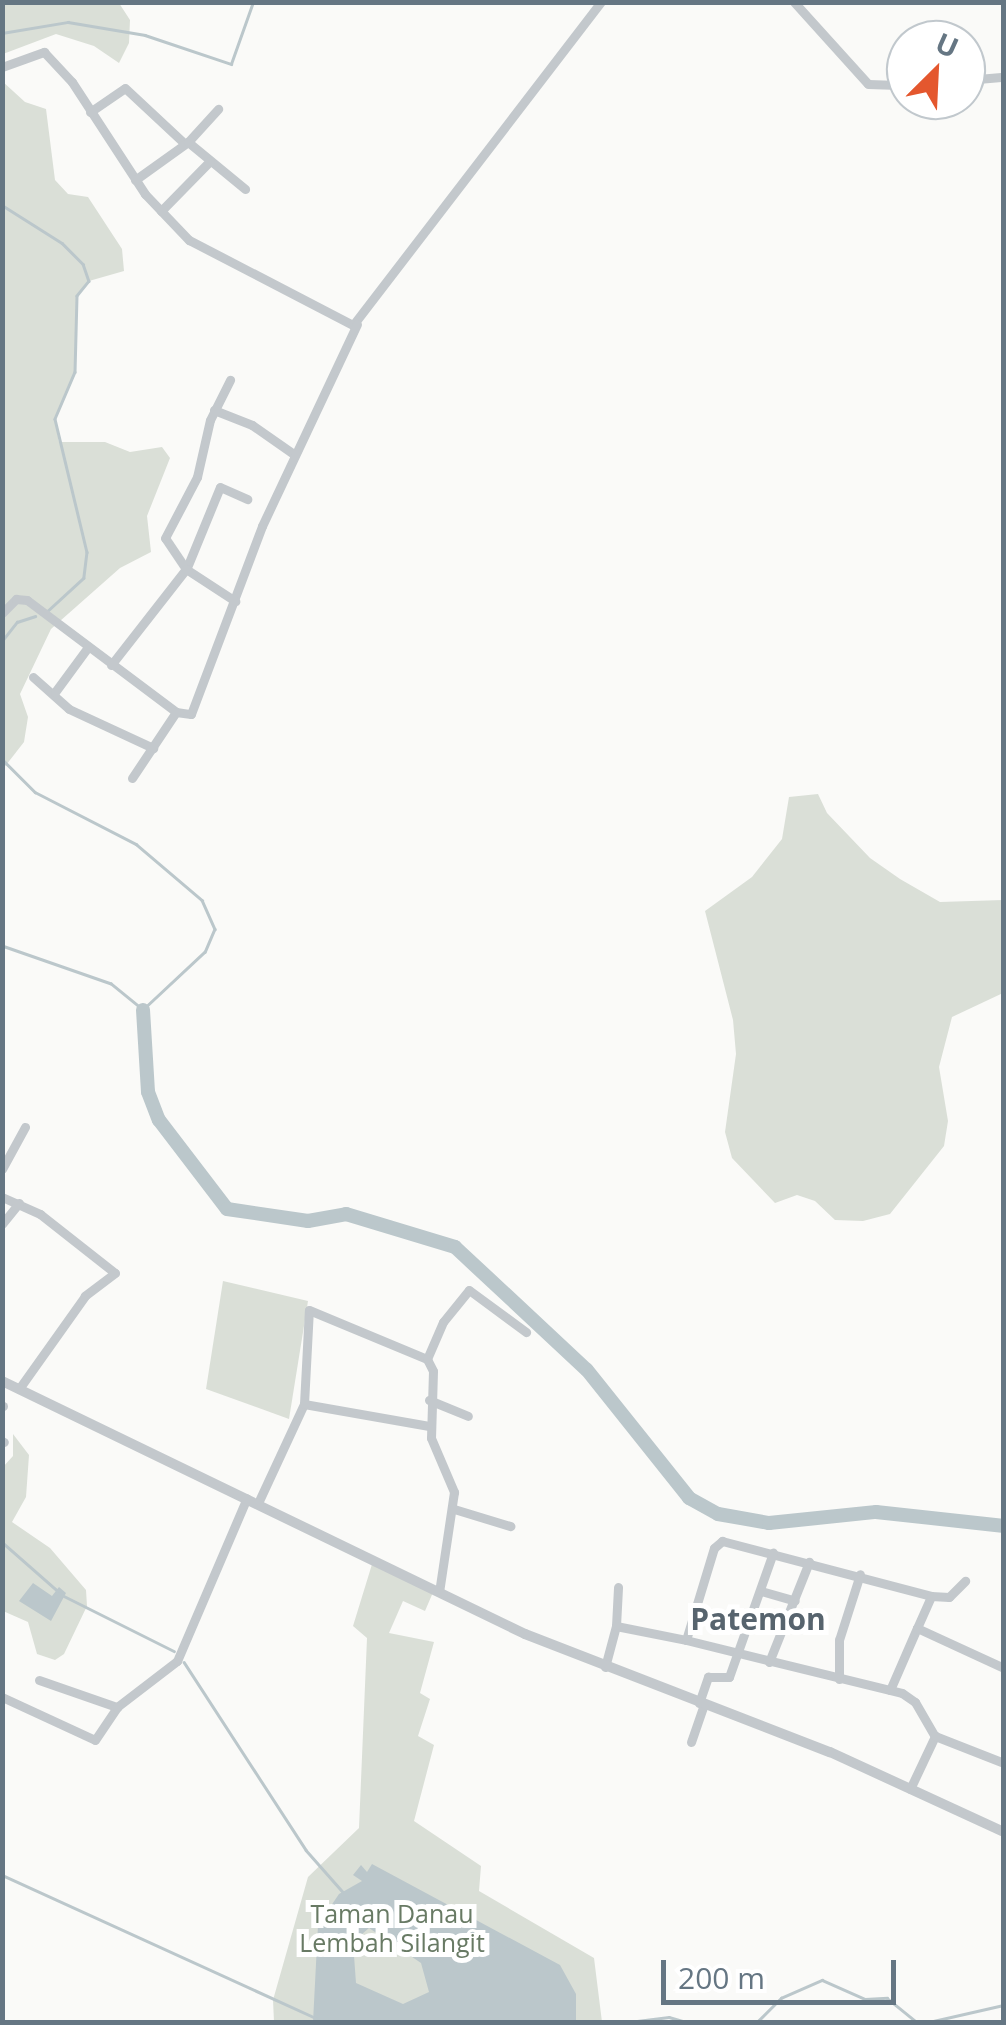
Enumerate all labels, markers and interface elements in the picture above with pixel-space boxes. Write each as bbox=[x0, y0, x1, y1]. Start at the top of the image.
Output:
north arrow bbox=[886, 20, 986, 120]
text: U bbox=[930, 23, 965, 66]
district label: Patemon bbox=[690, 1601, 826, 1637]
park label: Taman Danau Lembah Silangit bbox=[299, 1899, 485, 1958]
scale bar bbox=[666, 1940, 901, 2002]
text: 200 m bbox=[678, 1957, 765, 1998]

